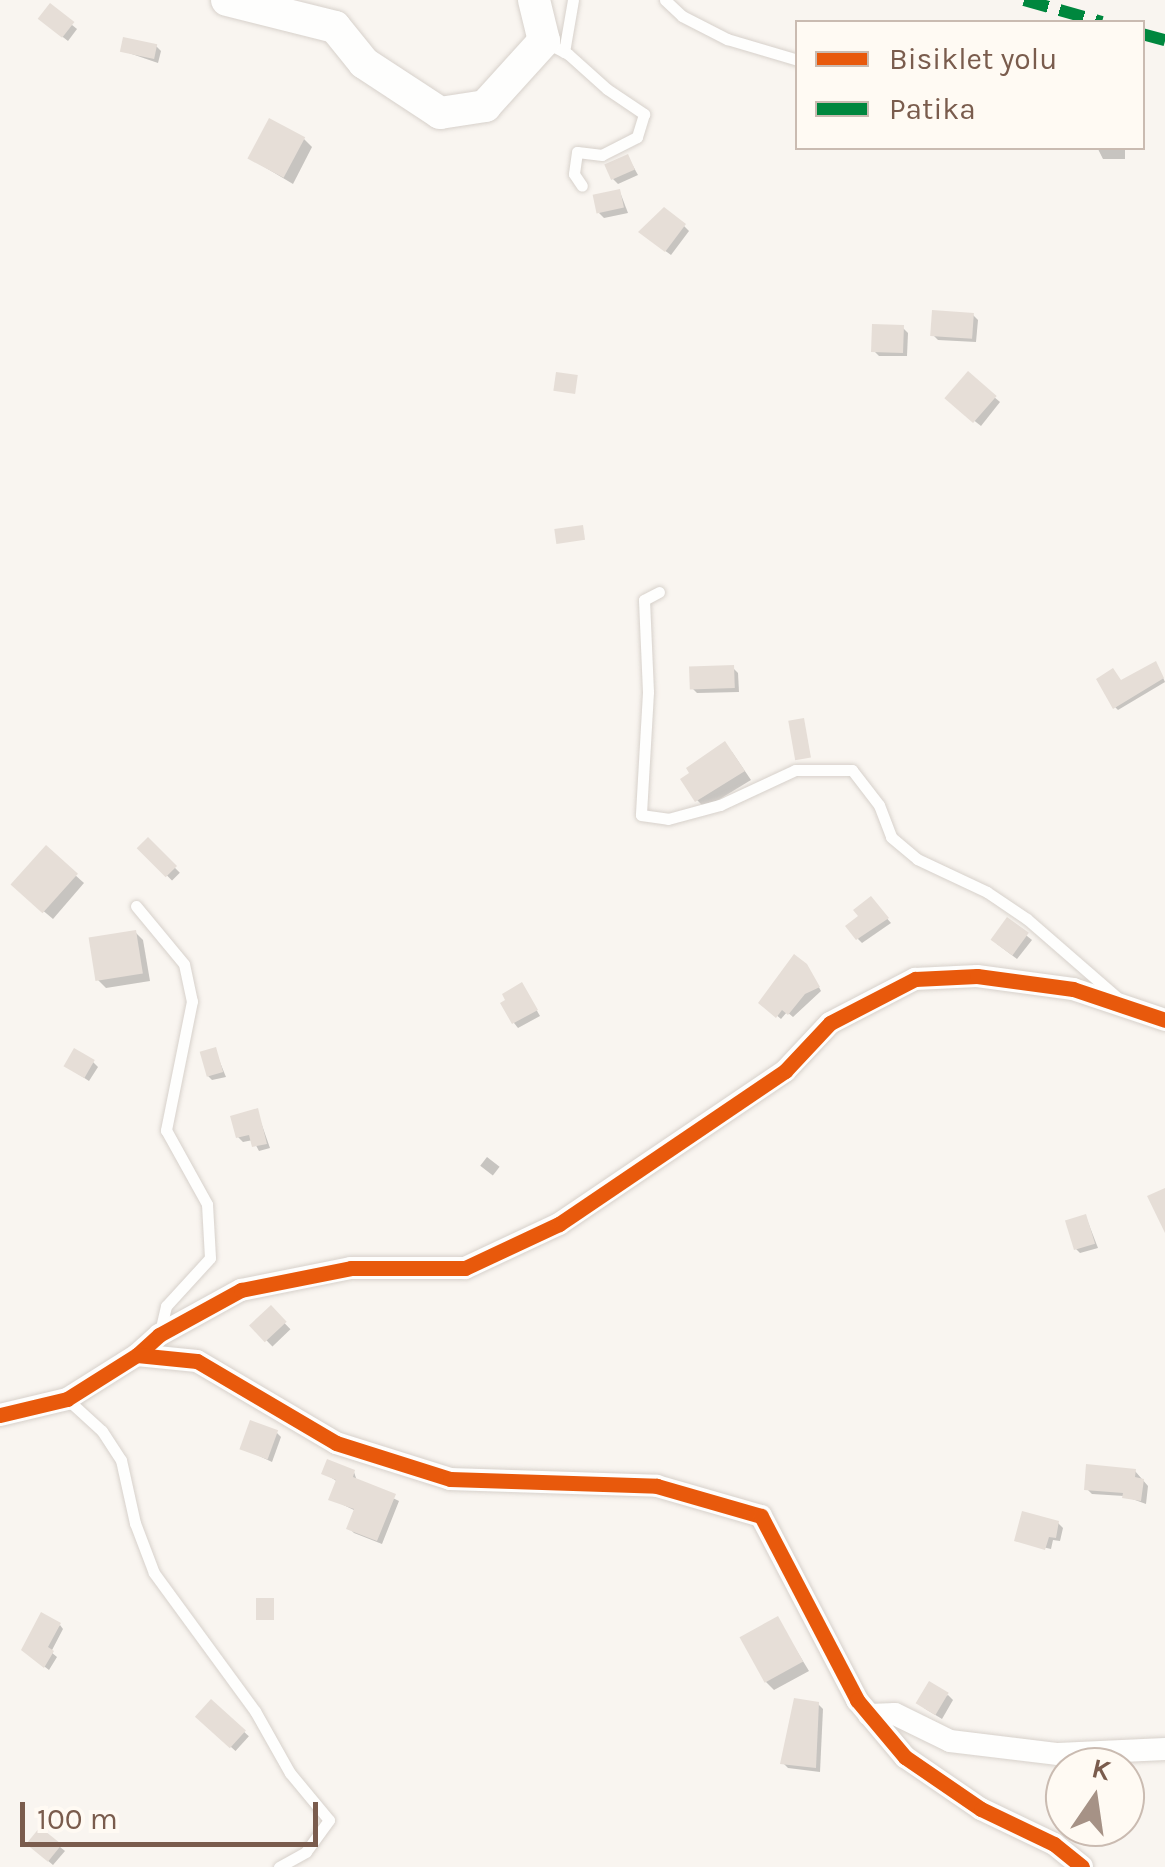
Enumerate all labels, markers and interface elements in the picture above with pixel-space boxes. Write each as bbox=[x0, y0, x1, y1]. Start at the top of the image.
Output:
legend bbox=[795, 20, 1145, 150]
text: Bisiklet yolu bbox=[889, 41, 1057, 77]
text: Patika bbox=[889, 91, 976, 127]
north arrow bbox=[1045, 1747, 1145, 1847]
text: K bbox=[1089, 1751, 1114, 1787]
scale bar bbox=[25, 1782, 322, 1844]
text: 100 m bbox=[37, 1801, 118, 1837]

